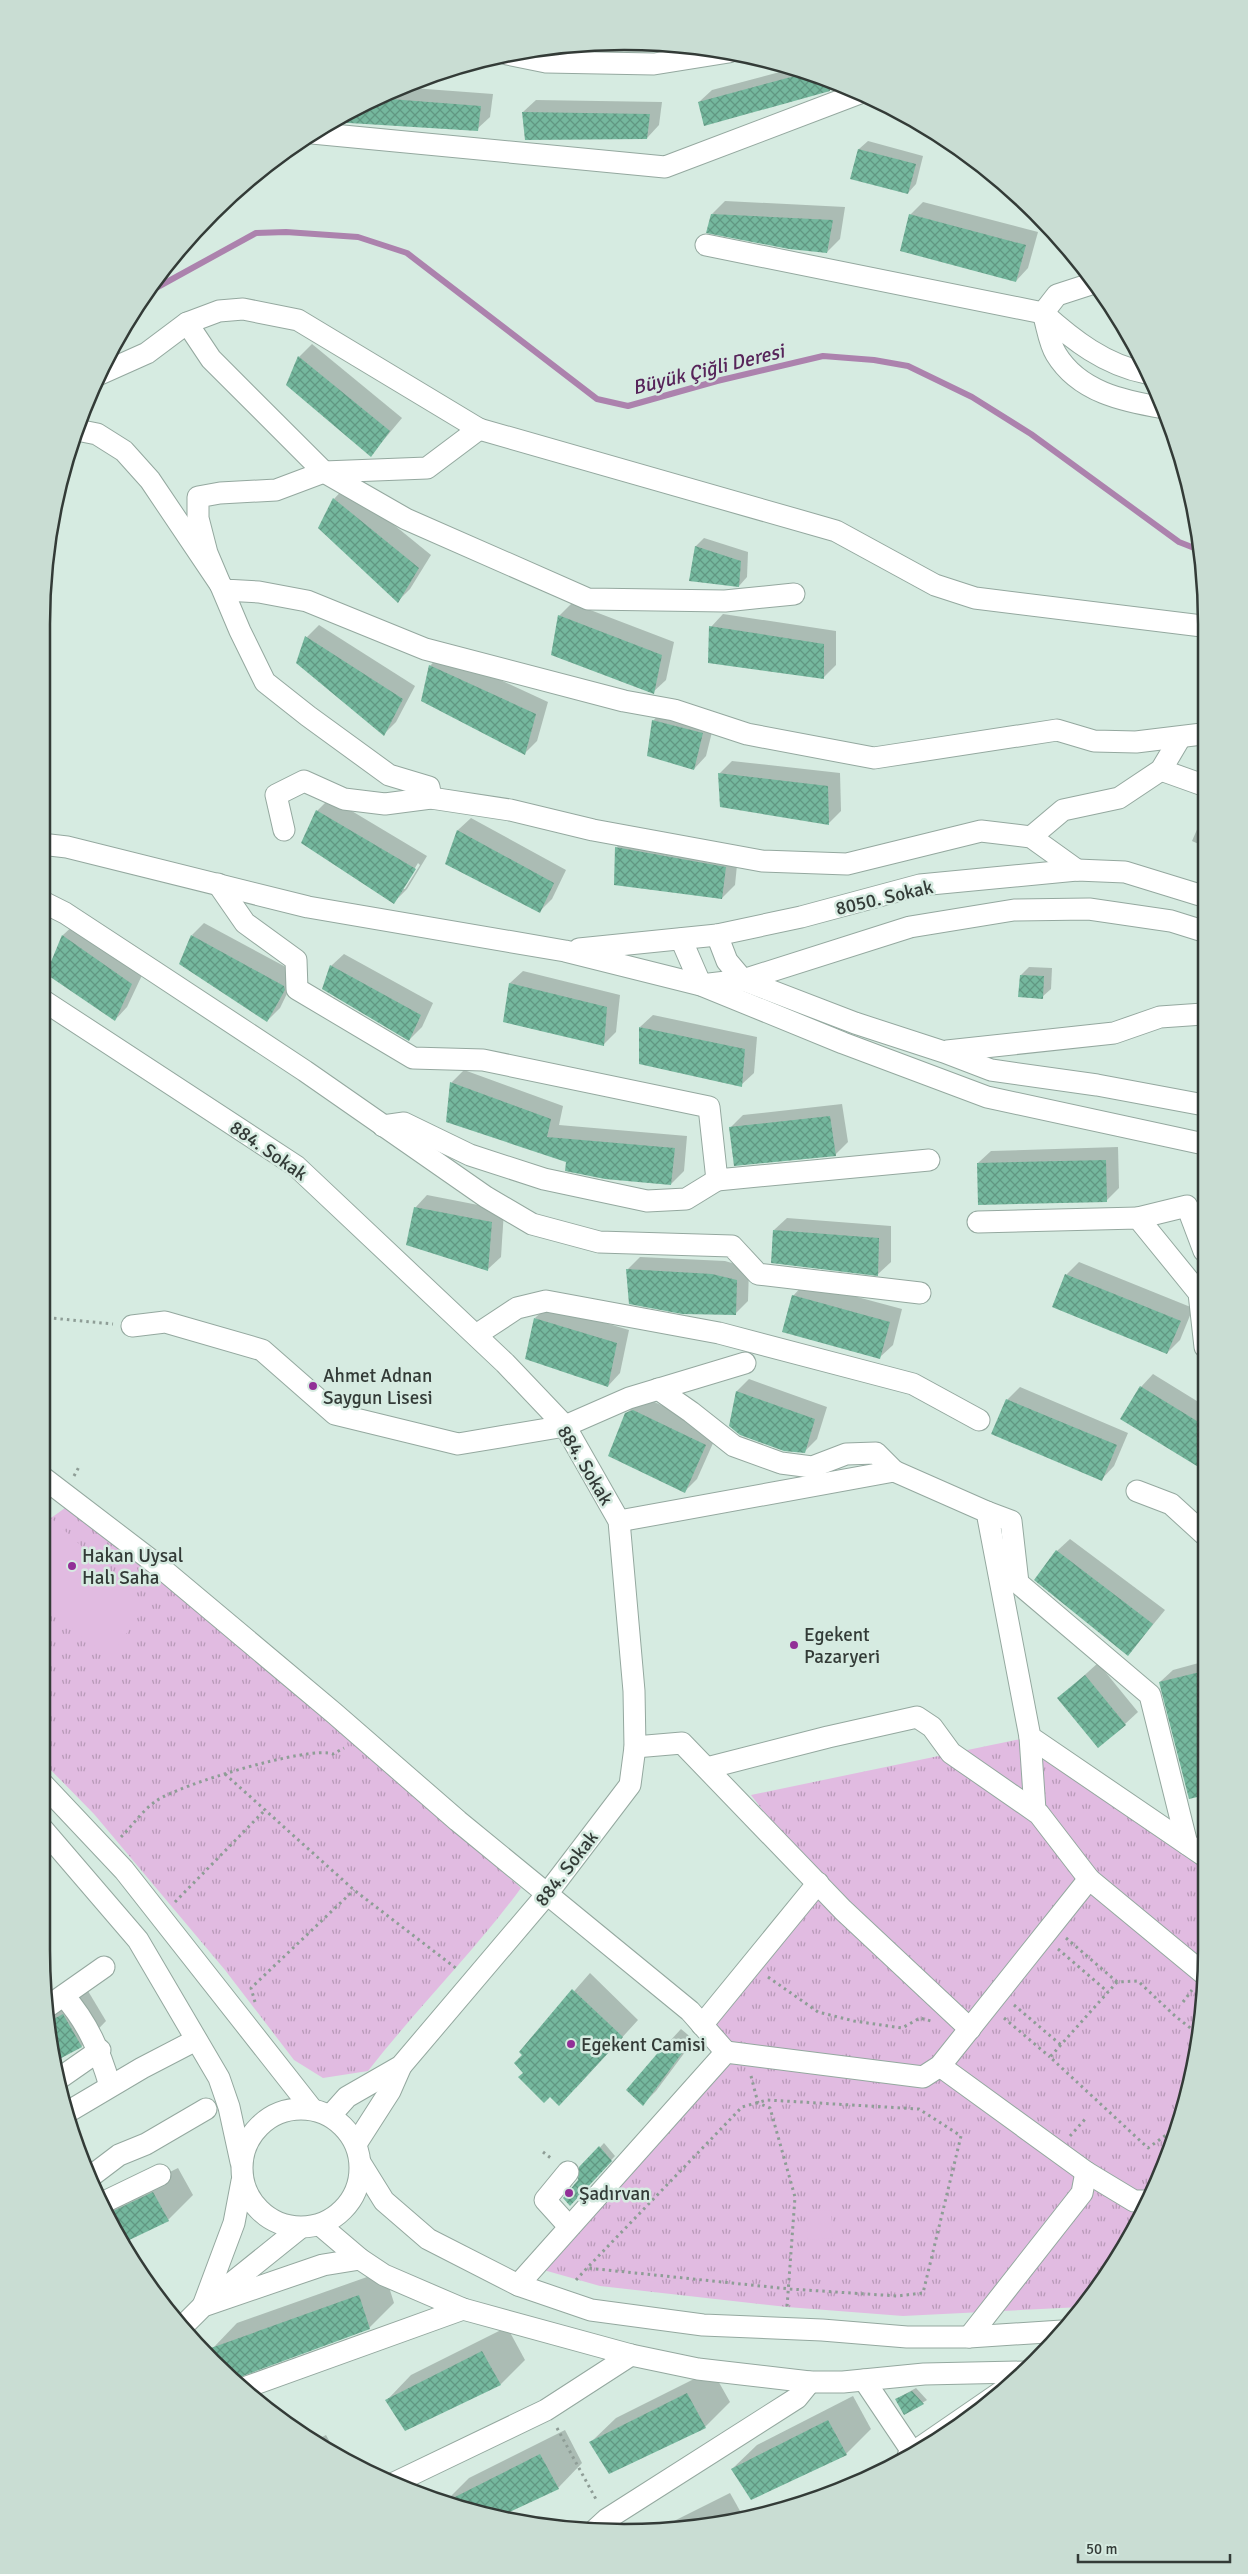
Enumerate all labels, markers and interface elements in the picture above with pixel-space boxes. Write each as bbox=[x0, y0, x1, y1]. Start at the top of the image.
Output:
water label: Büyük Çiğli Deresi bbox=[630, 338, 788, 400]
street label: 8050. Sokak bbox=[833, 875, 936, 921]
street label: 884. Sokak bbox=[225, 1115, 312, 1186]
place label: Ahmet Adnan Saygun Lisesi bbox=[323, 1364, 433, 1410]
marker: Ahmet Adnan Saygun Lisesi bbox=[307, 1380, 319, 1392]
street label: 884. Sokak bbox=[552, 1421, 619, 1510]
place label: Hakan Uysal Halı Saha bbox=[82, 1544, 183, 1590]
marker: Hakan Uysal Halı Saha bbox=[66, 1560, 78, 1572]
place label: Egekent Pazaryeri bbox=[804, 1623, 880, 1669]
marker: Egekent Pazaryeri bbox=[788, 1639, 800, 1651]
street label: 884. Sokak bbox=[530, 1826, 604, 1911]
place label: Egekent Camisi bbox=[581, 2033, 706, 2057]
marker: Egekent Camisi bbox=[565, 2038, 577, 2050]
place label: Şadırvan bbox=[579, 2182, 650, 2206]
marker: Şadırvan bbox=[563, 2187, 575, 2199]
scale bar bbox=[1078, 2532, 1230, 2564]
text: 50 m bbox=[1086, 2540, 1117, 2558]

